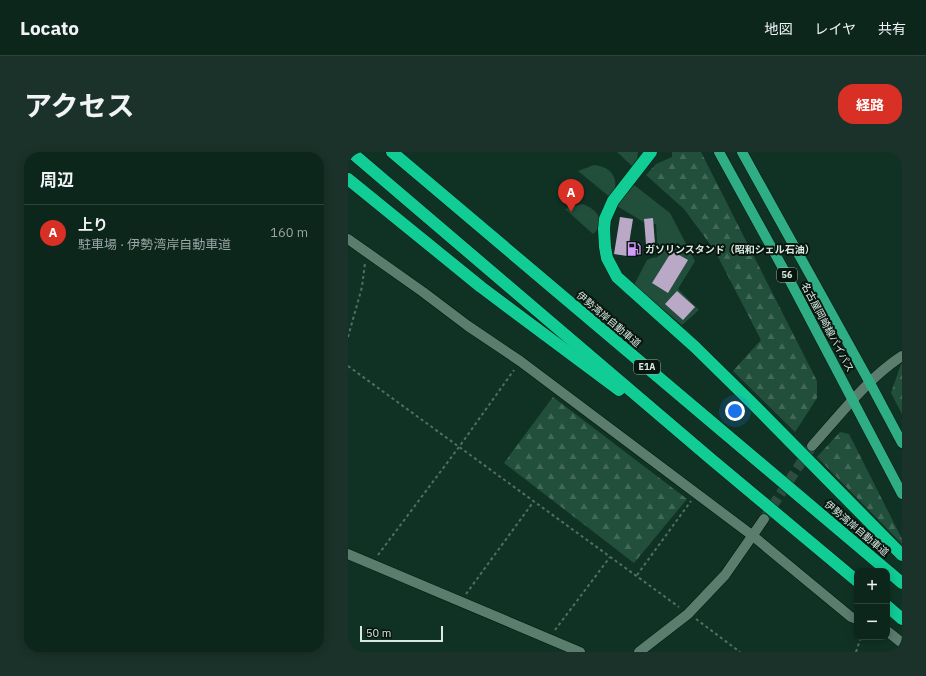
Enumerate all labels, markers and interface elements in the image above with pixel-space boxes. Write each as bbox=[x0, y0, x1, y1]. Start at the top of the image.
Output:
text: Locato bbox=[20, 16, 79, 40]
text: 地図 bbox=[764, 20, 792, 38]
text: レイヤ bbox=[814, 20, 856, 38]
text: 共有 bbox=[878, 20, 906, 38]
button: 経路 bbox=[838, 84, 902, 124]
text: アクセス bbox=[24, 87, 135, 124]
text: 周辺 bbox=[40, 169, 74, 191]
pin: A bbox=[558, 179, 584, 212]
text: 上り bbox=[78, 215, 108, 234]
text: A bbox=[49, 224, 57, 241]
text: 160 m bbox=[270, 224, 308, 241]
text: 駐車場 · 伊勢湾岸自動車道 bbox=[78, 236, 231, 253]
fuel station icon: ガソリンスタンド（昭和シェル石油） bbox=[626, 241, 642, 257]
place label: ガソリンスタンド（昭和シェル石油） bbox=[645, 243, 815, 256]
road number: 56 bbox=[777, 268, 797, 282]
street label: 名古屋岡崎線バイパス bbox=[798, 280, 857, 374]
street label: 伊勢湾岸自動車道 bbox=[574, 289, 643, 350]
road number: E1A bbox=[634, 360, 660, 374]
your location bbox=[725, 401, 745, 421]
street label: 伊勢湾岸自動車道 bbox=[822, 498, 891, 559]
map controls bbox=[854, 568, 890, 640]
button: + bbox=[854, 568, 890, 604]
button: − bbox=[854, 604, 890, 640]
scale bar bbox=[360, 624, 443, 643]
text: 50 m bbox=[366, 626, 391, 640]

